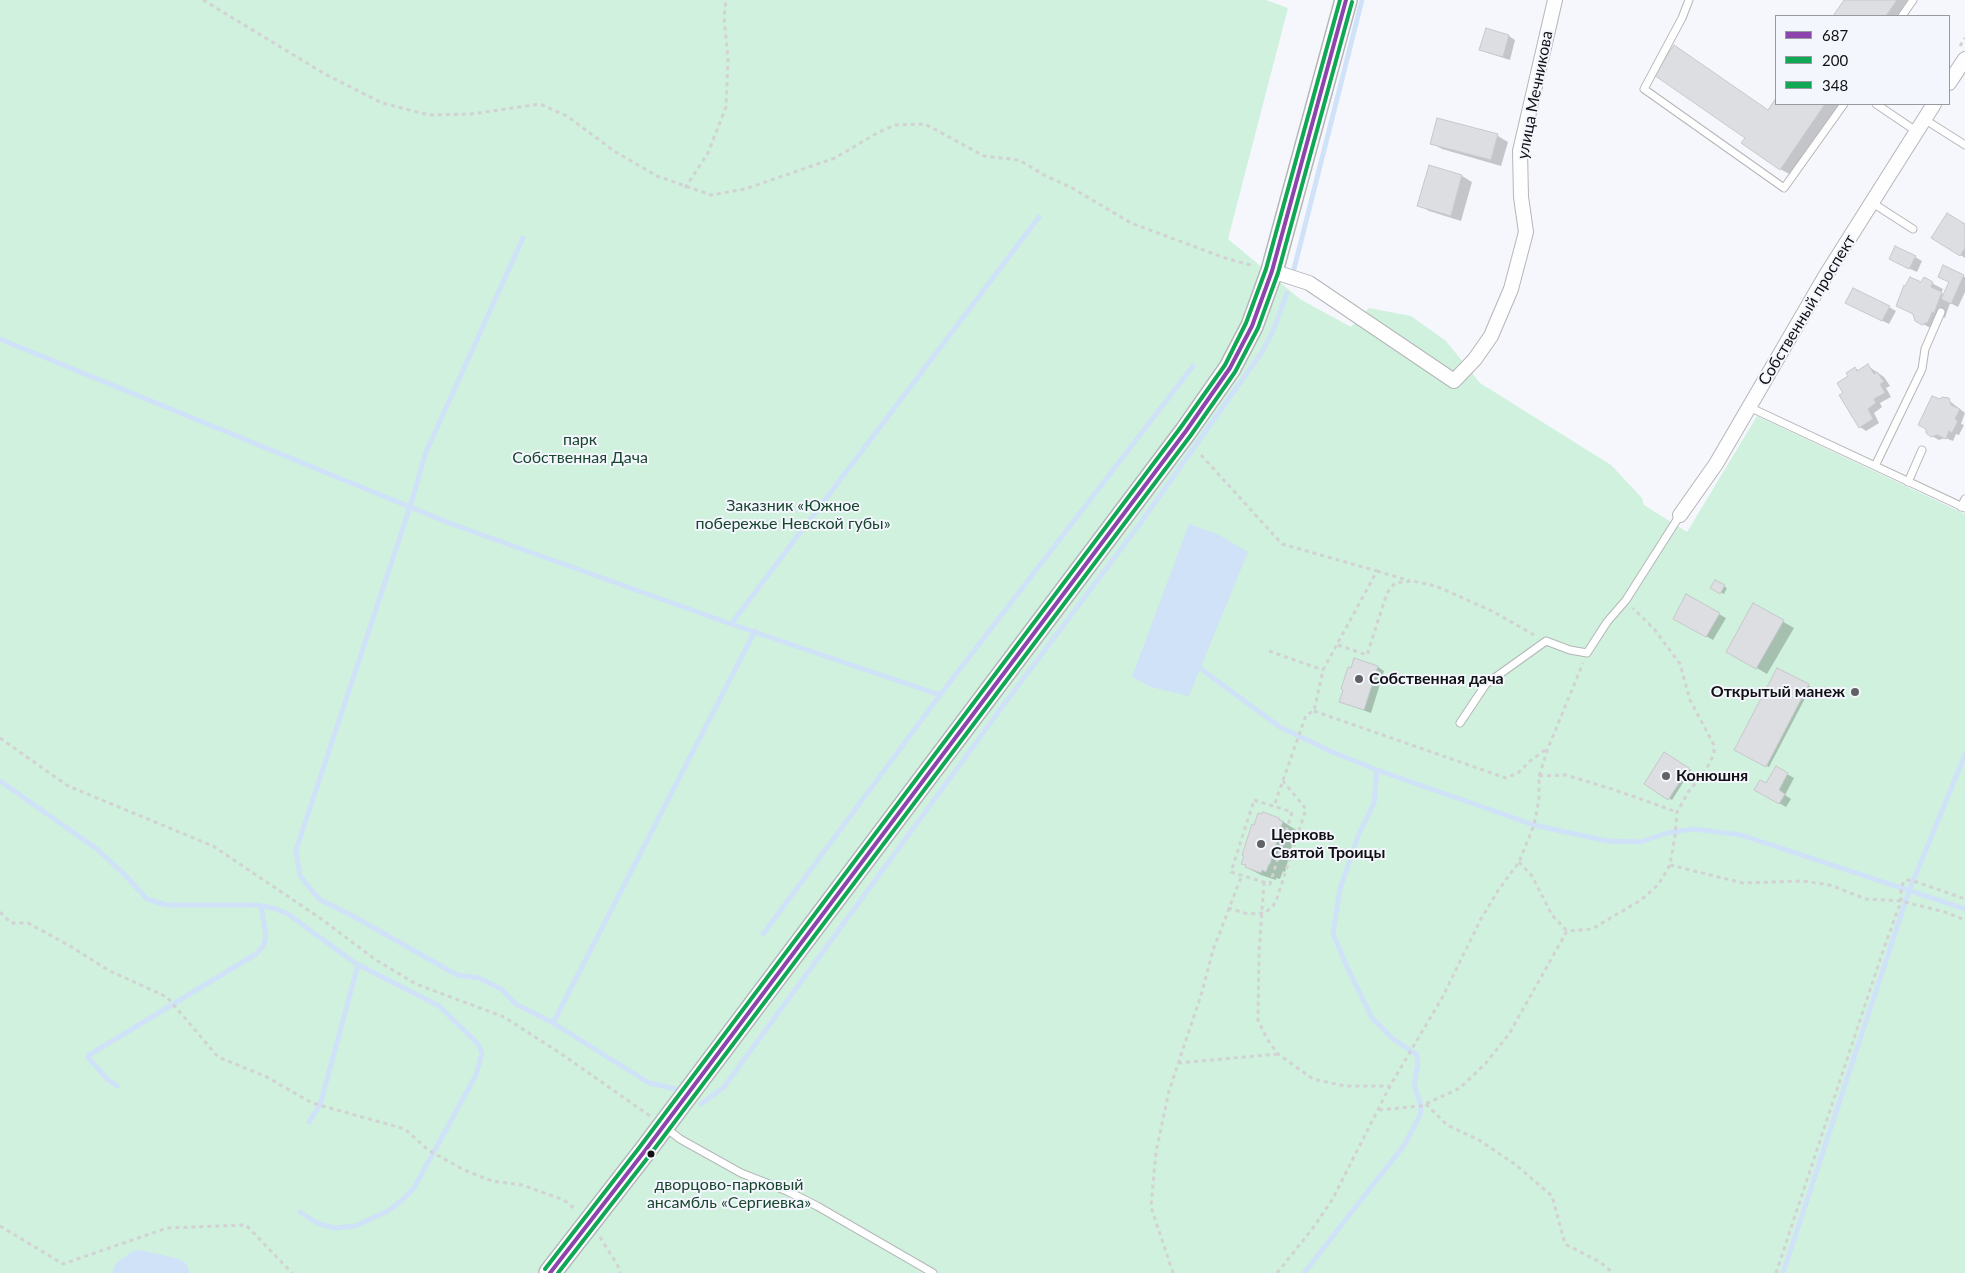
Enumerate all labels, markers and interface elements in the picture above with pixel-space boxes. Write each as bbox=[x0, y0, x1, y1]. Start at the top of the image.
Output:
legend bbox=[1775, 15, 1950, 105]
text: 687 bbox=[1822, 26, 1848, 44]
street label: улица Мечникова bbox=[1513, 29, 1557, 161]
text: 200 bbox=[1822, 51, 1848, 69]
text: 348 bbox=[1822, 76, 1848, 94]
street label: Собственный проспект bbox=[1754, 231, 1860, 389]
park label: парк Собственная Дача bbox=[512, 430, 648, 468]
park label: Заказник «Южное побережье Невской губы» bbox=[695, 496, 891, 534]
place label: Собственная дача bbox=[1369, 669, 1504, 689]
marker: Собственная дача bbox=[1353, 673, 1365, 685]
place label: Открытый манеж bbox=[1711, 682, 1845, 702]
marker: Открытый манеж bbox=[1849, 686, 1861, 698]
place label: Конюшня bbox=[1676, 766, 1748, 786]
marker: Конюшня bbox=[1660, 770, 1672, 782]
place label: Церковь Святой Троицы bbox=[1271, 825, 1385, 863]
marker: Церковь Святой Троицы bbox=[1255, 838, 1267, 850]
unlabelled marker bbox=[646, 1149, 656, 1159]
park label: дворцово-парковый ансамбль «Сергиевка» bbox=[647, 1175, 811, 1213]

